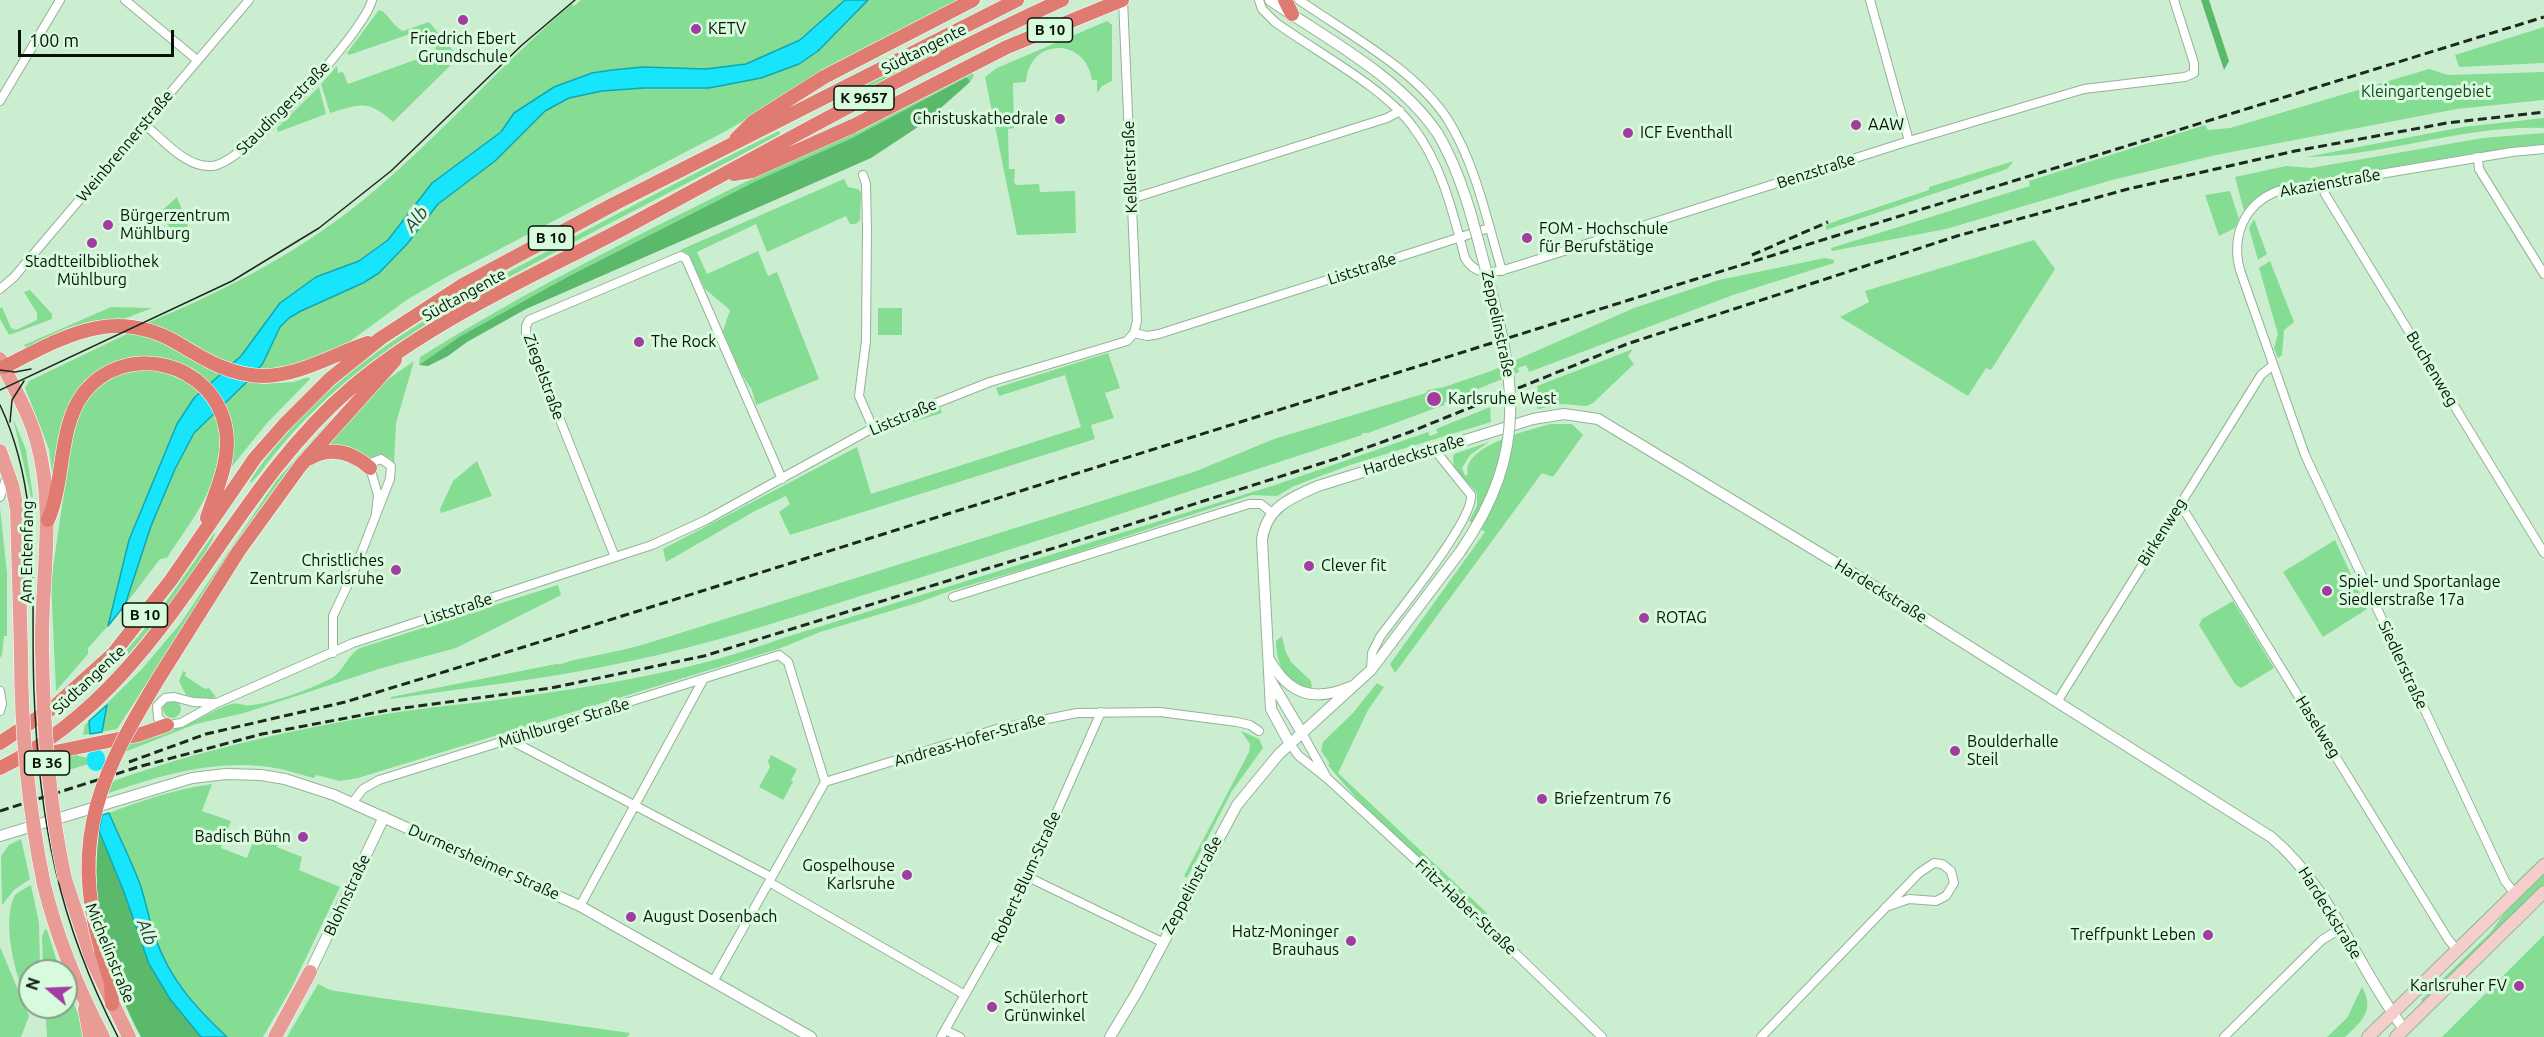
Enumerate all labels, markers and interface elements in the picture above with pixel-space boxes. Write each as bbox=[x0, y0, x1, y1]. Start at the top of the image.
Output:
marker: Friedrich Ebert Grundschule bbox=[456, 13, 470, 27]
scale bar bbox=[21, 18, 177, 56]
road number: B 10 bbox=[1028, 18, 1072, 42]
place label: KETV bbox=[708, 19, 746, 39]
street label: Südtangente bbox=[878, 19, 970, 79]
marker: KETV bbox=[689, 22, 703, 36]
place label: Friedrich Ebert Grundschule bbox=[410, 29, 516, 67]
text: 100 m bbox=[29, 30, 79, 50]
street label: Staudingerstraße bbox=[232, 57, 334, 159]
park label: Kleingartengebiet bbox=[2361, 82, 2491, 102]
street label: Weinbrennerstraße bbox=[73, 86, 177, 206]
road number: K 9657 bbox=[834, 86, 894, 110]
place label: Christuskathedrale bbox=[913, 109, 1048, 129]
marker: Christuskathedrale bbox=[1053, 112, 1067, 126]
place label: AAW bbox=[1868, 115, 1904, 135]
marker: AAW bbox=[1849, 118, 1863, 132]
street label: Keßlerstraße bbox=[1119, 120, 1141, 214]
place label: ICF Eventhall bbox=[1640, 123, 1733, 143]
marker: ICF Eventhall bbox=[1621, 126, 1635, 140]
street label: Benzstraße bbox=[1774, 149, 1858, 193]
street label: Akazienstraße bbox=[2278, 165, 2382, 201]
water label: Alb bbox=[399, 202, 433, 236]
place label: Bürgerzentrum Mühlburg bbox=[120, 206, 230, 244]
marker: Bürgerzentrum Mühlburg bbox=[101, 218, 115, 232]
place label: FOM - Hochschule für Berufstätige bbox=[1539, 219, 1668, 257]
road number: B 10 bbox=[528, 226, 574, 250]
marker: FOM - Hochschule für Berufstätige bbox=[1520, 231, 1534, 245]
marker: Stadtteilbibliothek Mühlburg bbox=[85, 236, 99, 250]
street label: Liststraße bbox=[1325, 249, 1399, 289]
place label: Stadtteilbibliothek Mühlburg bbox=[25, 252, 159, 290]
street label: Südtangente bbox=[419, 264, 509, 326]
street label: Zeppelinstraße bbox=[1477, 269, 1519, 379]
street label: Buchenweg bbox=[2402, 328, 2462, 410]
street label: Ziegelstraße bbox=[520, 331, 568, 423]
place label: The Rock bbox=[651, 332, 716, 352]
marker: The Rock bbox=[632, 335, 646, 349]
place label: Karlsruhe West bbox=[1448, 389, 1557, 409]
marker: Karlsruhe West bbox=[1425, 390, 1443, 408]
street label: Liststraße bbox=[866, 394, 940, 440]
street label: Hardeckstraße bbox=[1361, 430, 1467, 480]
street label: Birkenweg bbox=[2134, 495, 2190, 569]
street label: Am Entenfang bbox=[17, 500, 37, 604]
place label: Christliches Zentrum Karlsruhe bbox=[250, 551, 384, 589]
street label: Hardeckstraße bbox=[1831, 555, 1931, 627]
place label: Clever fit bbox=[1321, 556, 1386, 576]
marker: Clever fit bbox=[1302, 559, 1316, 573]
marker: Christliches Zentrum Karlsruhe bbox=[389, 563, 403, 577]
place label: Spiel- und Sportanlage Siedlerstraße 17a bbox=[2339, 572, 2501, 610]
marker: Spiel- und Sportanlage Siedlerstraße 17a bbox=[2320, 584, 2334, 598]
street label: Liststraße bbox=[421, 589, 495, 629]
road number: B 10 bbox=[122, 603, 168, 627]
place label: ROTAG bbox=[1656, 608, 1707, 628]
marker: ROTAG bbox=[1637, 611, 1651, 625]
street label: Siedlerstraße bbox=[2374, 618, 2432, 712]
street label: Südtangente bbox=[49, 641, 129, 719]
street label: Haselweg bbox=[2291, 692, 2345, 762]
street label: Mühlburger Straße bbox=[496, 694, 632, 752]
street label: Andreas-Hofer-Straße bbox=[892, 709, 1048, 771]
place label: Boulderhalle Steil bbox=[1967, 732, 2059, 770]
marker: Boulderhalle Steil bbox=[1948, 744, 1962, 758]
road number: B 36 bbox=[24, 751, 70, 775]
place label: Briefzentrum 76 bbox=[1554, 789, 1671, 809]
marker: Briefzentrum 76 bbox=[1535, 792, 1549, 806]
street label: Robert-Blum-Straße bbox=[987, 808, 1065, 946]
street label: Durmersheimer Straße bbox=[405, 820, 563, 904]
place label: Badisch Bühn bbox=[195, 827, 291, 847]
marker: Badisch Bühn bbox=[296, 830, 310, 844]
street label: Zeppelinstraße bbox=[1158, 833, 1226, 937]
street label: Blohnstraße bbox=[320, 851, 374, 939]
street label: Fritz-Haber-Straße bbox=[1411, 855, 1521, 959]
place label: Gospelhouse Karlsruhe bbox=[802, 856, 895, 894]
street label: Hardeckstraße bbox=[2294, 863, 2366, 963]
marker: Gospelhouse Karlsruhe bbox=[900, 868, 914, 882]
street label: Michelinstraße bbox=[81, 900, 139, 1006]
place label: August Dosenbach bbox=[643, 907, 777, 927]
marker: August Dosenbach bbox=[624, 910, 638, 924]
water label: Alb bbox=[132, 916, 162, 948]
place label: Hatz-Moninger Brauhaus bbox=[1232, 922, 1339, 960]
place label: Treffpunkt Leben bbox=[2071, 925, 2196, 945]
marker: Treffpunkt Leben bbox=[2201, 928, 2215, 942]
marker: Hatz-Moninger Brauhaus bbox=[1344, 934, 1358, 948]
north arrow bbox=[18, 959, 78, 1019]
text: N bbox=[22, 975, 43, 992]
place label: Karlsruher FV bbox=[2410, 976, 2507, 996]
marker: Karlsruher FV bbox=[2512, 979, 2526, 993]
place label: Schülerhort Grünwinkel bbox=[1004, 988, 1088, 1026]
marker: Schülerhort Grünwinkel bbox=[985, 1000, 999, 1014]

